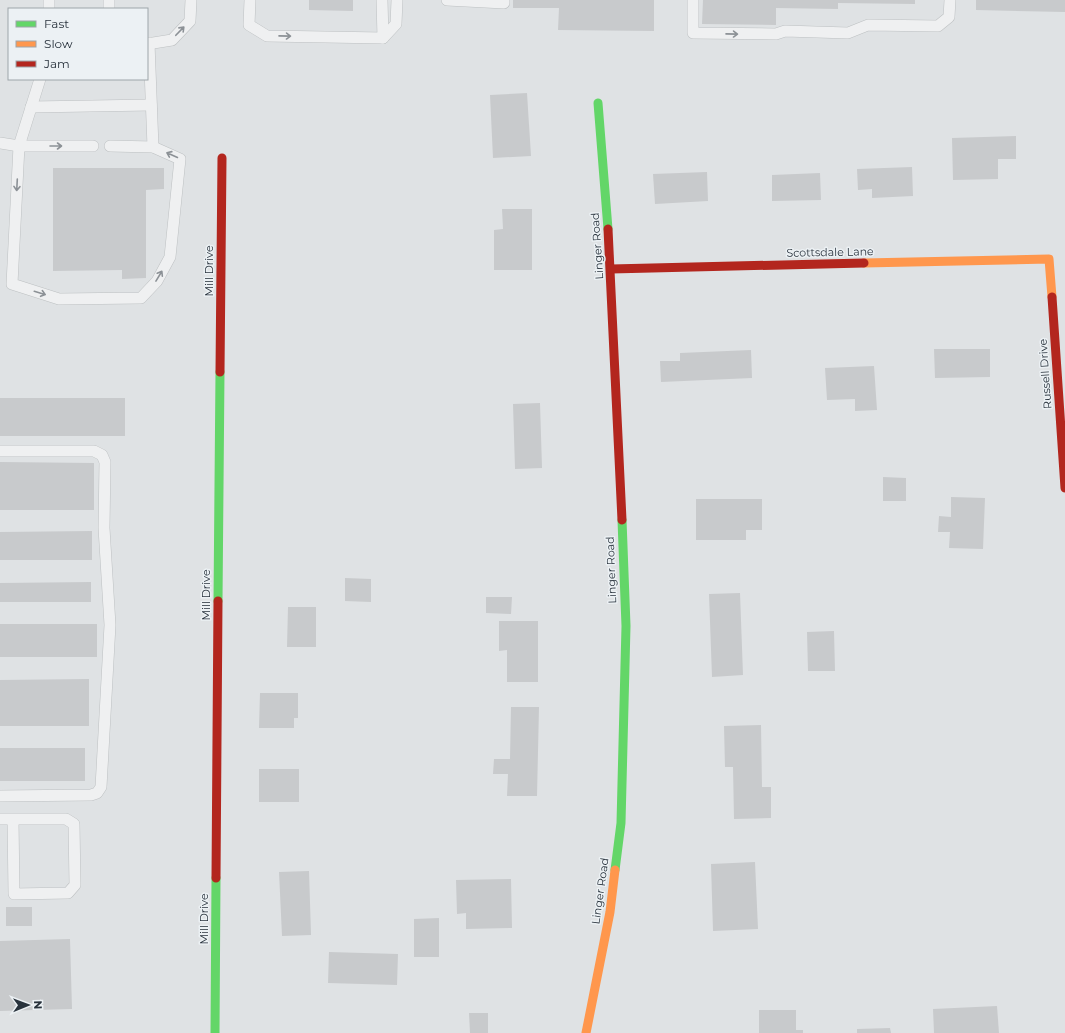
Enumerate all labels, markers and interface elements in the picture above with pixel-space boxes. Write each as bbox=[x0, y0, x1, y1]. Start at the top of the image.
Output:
legend bbox=[8, 8, 148, 80]
text: Fast bbox=[44, 16, 69, 31]
one-way arrow bbox=[175, 26, 185, 36]
one-way arrow bbox=[725, 30, 738, 38]
one-way arrow bbox=[278, 32, 291, 40]
text: Slow bbox=[44, 36, 73, 51]
text: Jam bbox=[43, 56, 70, 71]
one-way arrow bbox=[49, 142, 62, 150]
one-way arrow bbox=[166, 151, 178, 158]
one-way arrow bbox=[13, 178, 21, 191]
street label: Linger Road bbox=[588, 212, 606, 280]
street label: Scottsdale Lane bbox=[786, 244, 874, 260]
street label: Mill Drive bbox=[202, 245, 216, 297]
one-way arrow bbox=[156, 270, 164, 282]
one-way arrow bbox=[34, 290, 47, 297]
street label: Russell Drive bbox=[1036, 338, 1054, 410]
street label: Linger Road bbox=[603, 536, 619, 604]
street label: Mill Drive bbox=[199, 569, 213, 621]
street label: Linger Road bbox=[588, 857, 612, 925]
street label: Mill Drive bbox=[197, 893, 211, 945]
north arrow bbox=[8, 985, 48, 1025]
text: N bbox=[31, 1000, 45, 1009]

